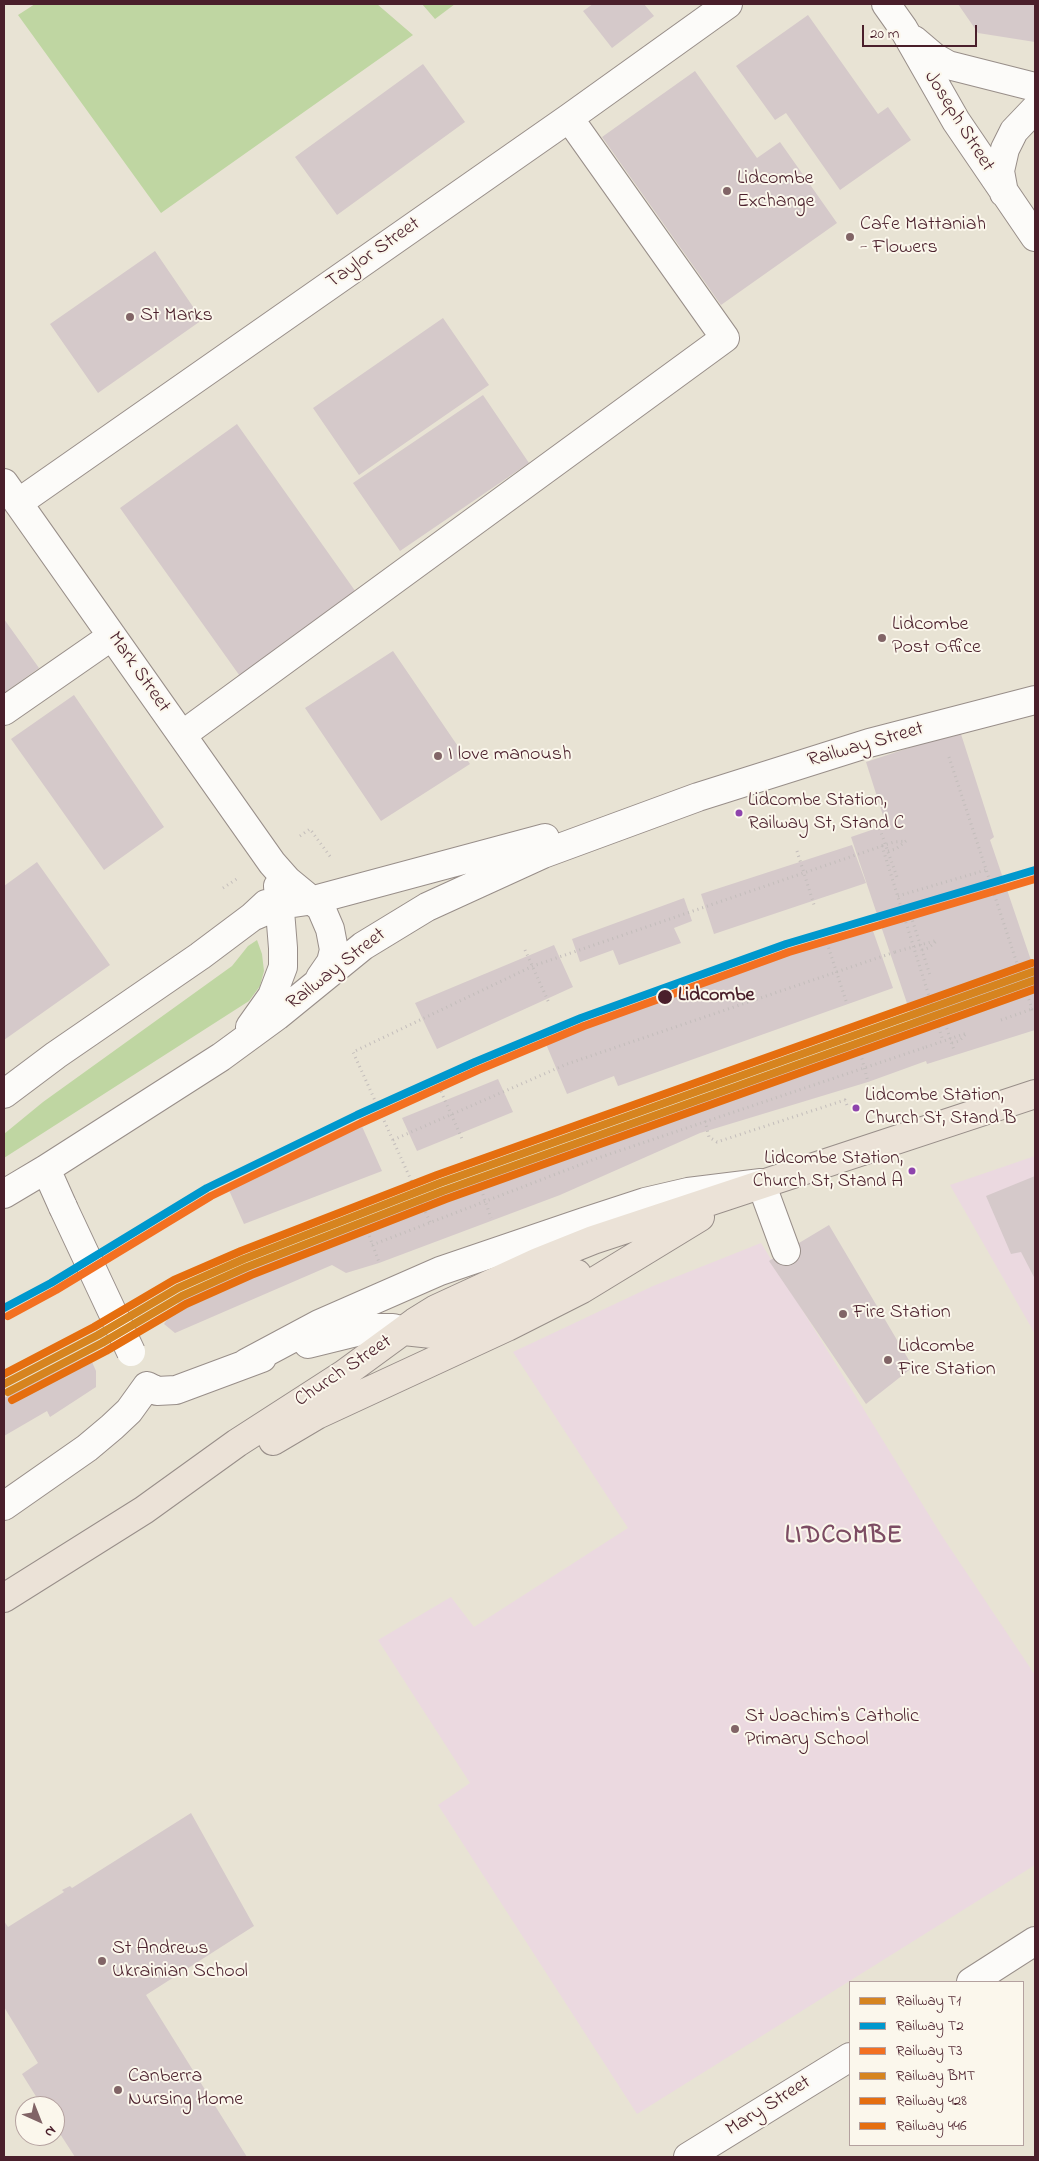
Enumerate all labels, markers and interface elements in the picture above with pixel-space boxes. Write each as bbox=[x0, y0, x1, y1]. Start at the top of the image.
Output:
scale bar bbox=[864, 15, 979, 47]
text: 20 m bbox=[870, 23, 899, 45]
street label: Joseph Street bbox=[917, 67, 999, 177]
place label: Lidcombe Exchange bbox=[737, 168, 814, 215]
marker: Lidcombe Exchange bbox=[721, 185, 733, 197]
street label: Taylor Street bbox=[323, 213, 425, 295]
place label: Cafe Mattaniah - Flowers bbox=[860, 214, 986, 261]
marker: Cafe Mattaniah - Flowers bbox=[844, 231, 856, 243]
place label: St Marks bbox=[140, 305, 213, 329]
marker: St Marks bbox=[124, 311, 136, 323]
place label: Lidcombe Post Office bbox=[892, 614, 981, 661]
street label: Mark Street bbox=[101, 628, 175, 718]
marker: Lidcombe Post Office bbox=[876, 632, 888, 644]
street label: Railway Street bbox=[805, 718, 927, 774]
place label: I love manoush bbox=[448, 744, 571, 768]
marker: I love manoush bbox=[432, 750, 444, 762]
place label: Lidcombe Station, Railway St, Stand C bbox=[748, 791, 904, 835]
marker: Lidcombe Station, Railway St, Stand C bbox=[734, 808, 744, 818]
street label: Railway Street bbox=[283, 924, 391, 1016]
place label: Lidcombe bbox=[678, 985, 755, 1009]
marker: Lidcombe bbox=[656, 988, 674, 1006]
place label: Lidcombe Station, Church St, Stand B bbox=[865, 1086, 1016, 1130]
marker: Lidcombe Station, Church St, Stand B bbox=[851, 1103, 861, 1113]
place label: Lidcombe Station, Church St, Stand A bbox=[753, 1149, 903, 1193]
marker: Lidcombe Station, Church St, Stand A bbox=[907, 1166, 917, 1176]
place label: Fire Station bbox=[853, 1302, 951, 1326]
marker: Fire Station bbox=[837, 1308, 849, 1320]
street label: Church Street bbox=[291, 1331, 397, 1413]
place label: Lidcombe Fire Station bbox=[898, 1336, 996, 1383]
marker: Lidcombe Fire Station bbox=[882, 1354, 894, 1366]
district label: LIDCOMBE bbox=[784, 1523, 904, 1553]
place label: St Joachim's Catholic Primary School bbox=[745, 1706, 919, 1753]
marker: St Joachim's Catholic Primary School bbox=[729, 1723, 741, 1735]
place label: St Andrews Ukrainian School bbox=[112, 1938, 248, 1985]
marker: St Andrews Ukrainian School bbox=[96, 1955, 108, 1967]
legend bbox=[849, 1981, 1024, 2146]
text: Railway T1 bbox=[896, 1990, 961, 2012]
text: Railway T2 bbox=[896, 2015, 964, 2037]
text: Railway T3 bbox=[896, 2040, 962, 2062]
text: Railway BMT bbox=[896, 2065, 975, 2087]
place label: Canberra Nursing Home bbox=[128, 2066, 243, 2113]
street label: Mary Street bbox=[722, 2071, 816, 2143]
marker: Canberra Nursing Home bbox=[112, 2084, 124, 2096]
text: Railway 428 bbox=[896, 2090, 967, 2112]
north arrow bbox=[15, 2096, 65, 2146]
text: Railway 446 bbox=[896, 2115, 967, 2137]
text: N bbox=[39, 2121, 61, 2142]

